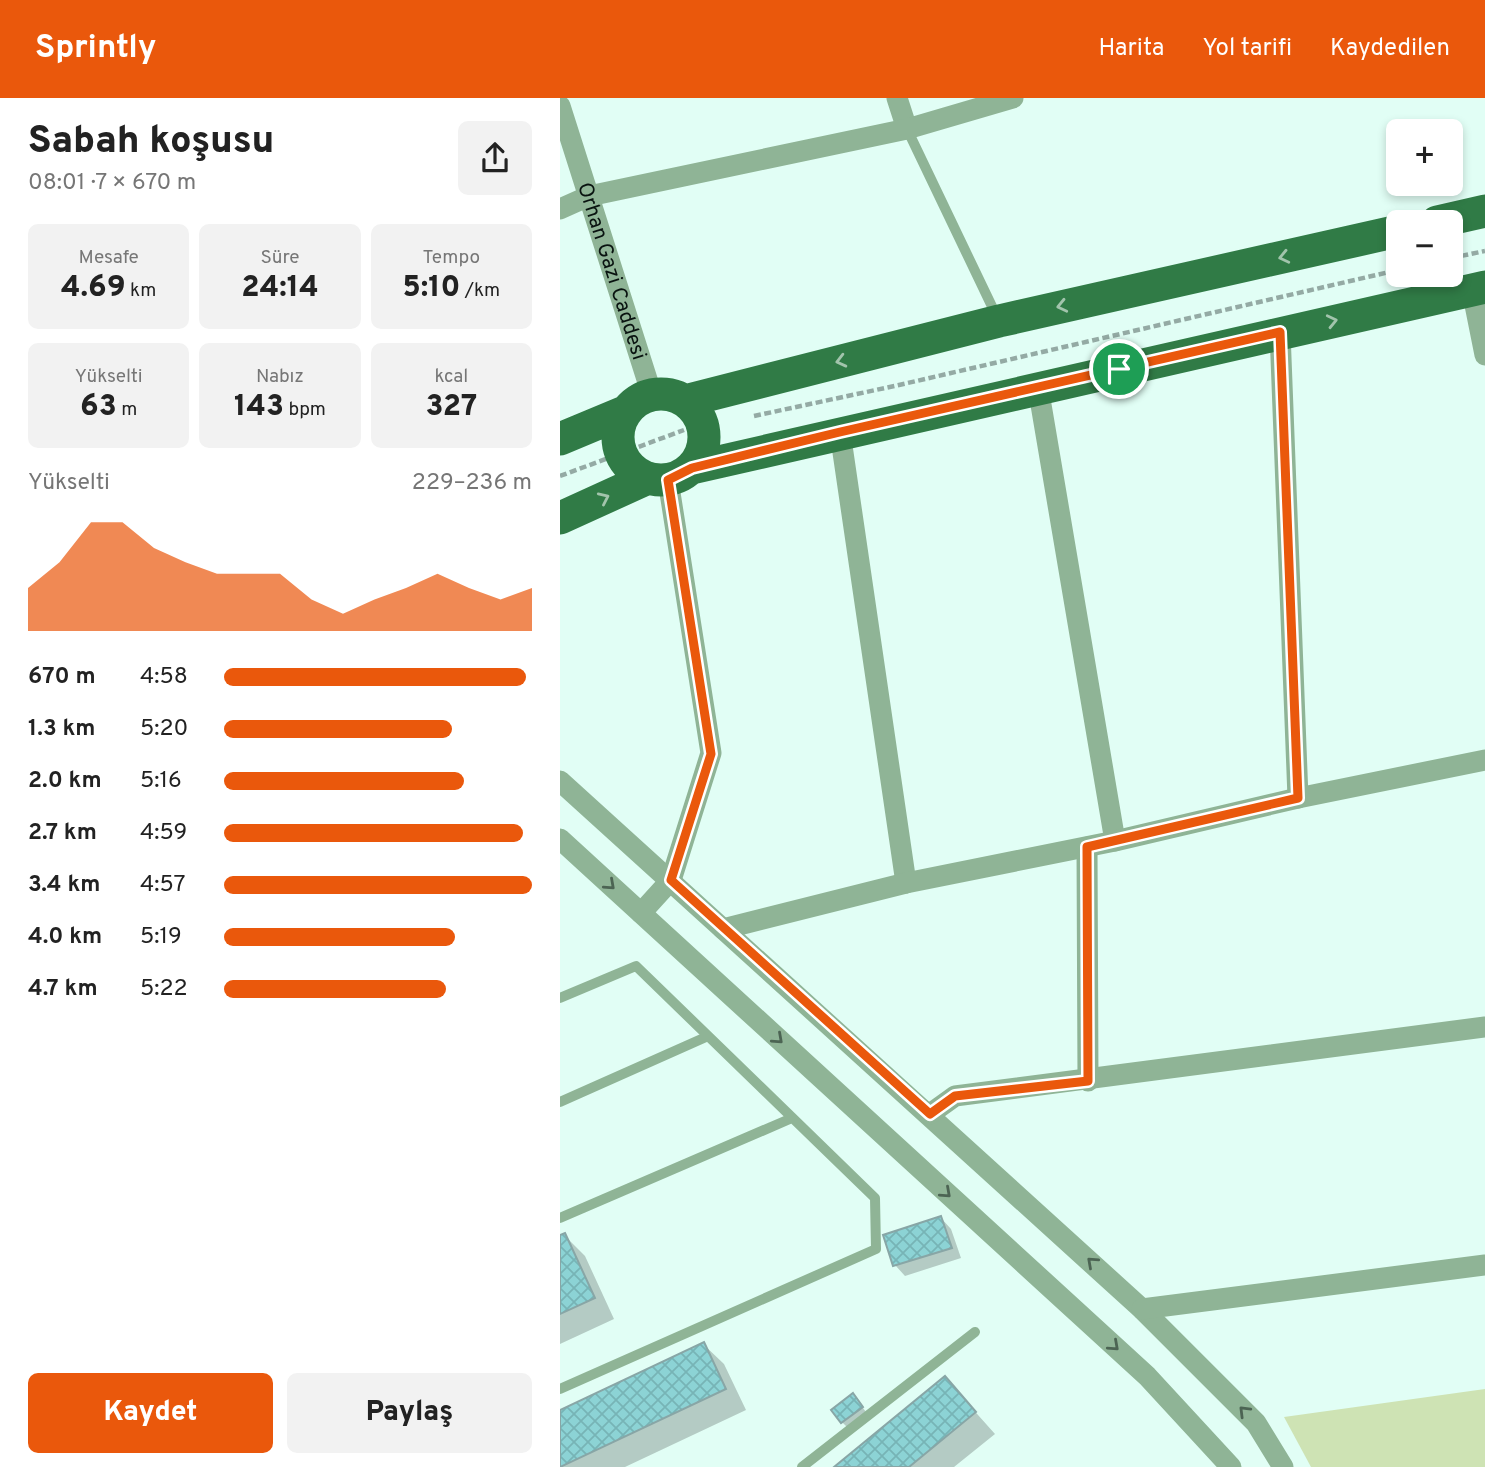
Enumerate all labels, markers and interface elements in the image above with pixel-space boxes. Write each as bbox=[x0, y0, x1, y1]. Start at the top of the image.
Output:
text: Sprintly bbox=[35, 28, 157, 70]
text: Harita bbox=[1099, 34, 1164, 64]
text: Yol tarifi bbox=[1202, 34, 1292, 64]
text: Kaydedilen bbox=[1330, 34, 1450, 64]
text: Sabah koşusu bbox=[28, 118, 274, 167]
map controls bbox=[1386, 119, 1463, 287]
button: + bbox=[1386, 119, 1463, 196]
button: share bbox=[458, 121, 532, 195]
text: 08:01 · 7 × 670 m bbox=[28, 169, 196, 198]
street label: Orhan Gazi Caddesi bbox=[570, 179, 652, 363]
button: − bbox=[1386, 210, 1463, 287]
text: Mesafe bbox=[79, 246, 139, 270]
text: Süre bbox=[260, 246, 300, 270]
text: Tempo bbox=[422, 246, 480, 270]
one-way arrow bbox=[1278, 248, 1290, 263]
text: 4.69 bbox=[61, 270, 126, 307]
text: 24:14 bbox=[241, 270, 319, 307]
text: 5:10 bbox=[402, 270, 460, 307]
text: km bbox=[126, 279, 156, 303]
text: /km bbox=[460, 279, 500, 303]
one-way arrow bbox=[1056, 298, 1068, 313]
one-way arrow bbox=[1326, 315, 1338, 329]
pin bbox=[1089, 339, 1149, 399]
icon: arrive bbox=[1100, 350, 1138, 388]
one-way arrow bbox=[835, 353, 847, 367]
text: Yükselti bbox=[75, 365, 143, 389]
text: Nabız bbox=[256, 365, 304, 389]
text: kcal bbox=[434, 365, 468, 389]
text: 63 bbox=[80, 389, 117, 426]
text: 143 bbox=[234, 389, 284, 426]
text: 327 bbox=[426, 389, 477, 426]
text: m bbox=[117, 398, 137, 422]
text: bpm bbox=[284, 398, 326, 422]
text: Yükselti bbox=[28, 469, 110, 498]
text: 229–236 m bbox=[412, 469, 532, 498]
one-way arrow bbox=[597, 492, 609, 506]
text: 670 m bbox=[28, 663, 96, 692]
text: 4:58 bbox=[140, 663, 188, 692]
text: 1.3 km bbox=[28, 715, 95, 744]
text: 5:20 bbox=[140, 715, 188, 744]
text: 2.0 km bbox=[28, 767, 102, 796]
text: 5:16 bbox=[140, 767, 182, 796]
text: 2.7 km bbox=[28, 819, 97, 848]
text: 4:59 bbox=[140, 819, 187, 848]
text: 3.4 km bbox=[28, 871, 100, 900]
text: 4:57 bbox=[140, 871, 186, 900]
one-way arrow bbox=[602, 877, 615, 890]
text: 4.0 km bbox=[28, 923, 102, 952]
text: 5:19 bbox=[140, 923, 182, 952]
text: 4.7 km bbox=[28, 975, 98, 1004]
text: 5:22 bbox=[140, 975, 188, 1004]
one-way arrow bbox=[770, 1031, 783, 1043]
one-way arrow bbox=[938, 1184, 951, 1197]
one-way arrow bbox=[1087, 1258, 1100, 1271]
one-way arrow bbox=[1106, 1338, 1119, 1350]
button: Kaydet bbox=[28, 1373, 273, 1453]
button: Paylaş bbox=[287, 1373, 532, 1453]
one-way arrow bbox=[1240, 1406, 1253, 1419]

